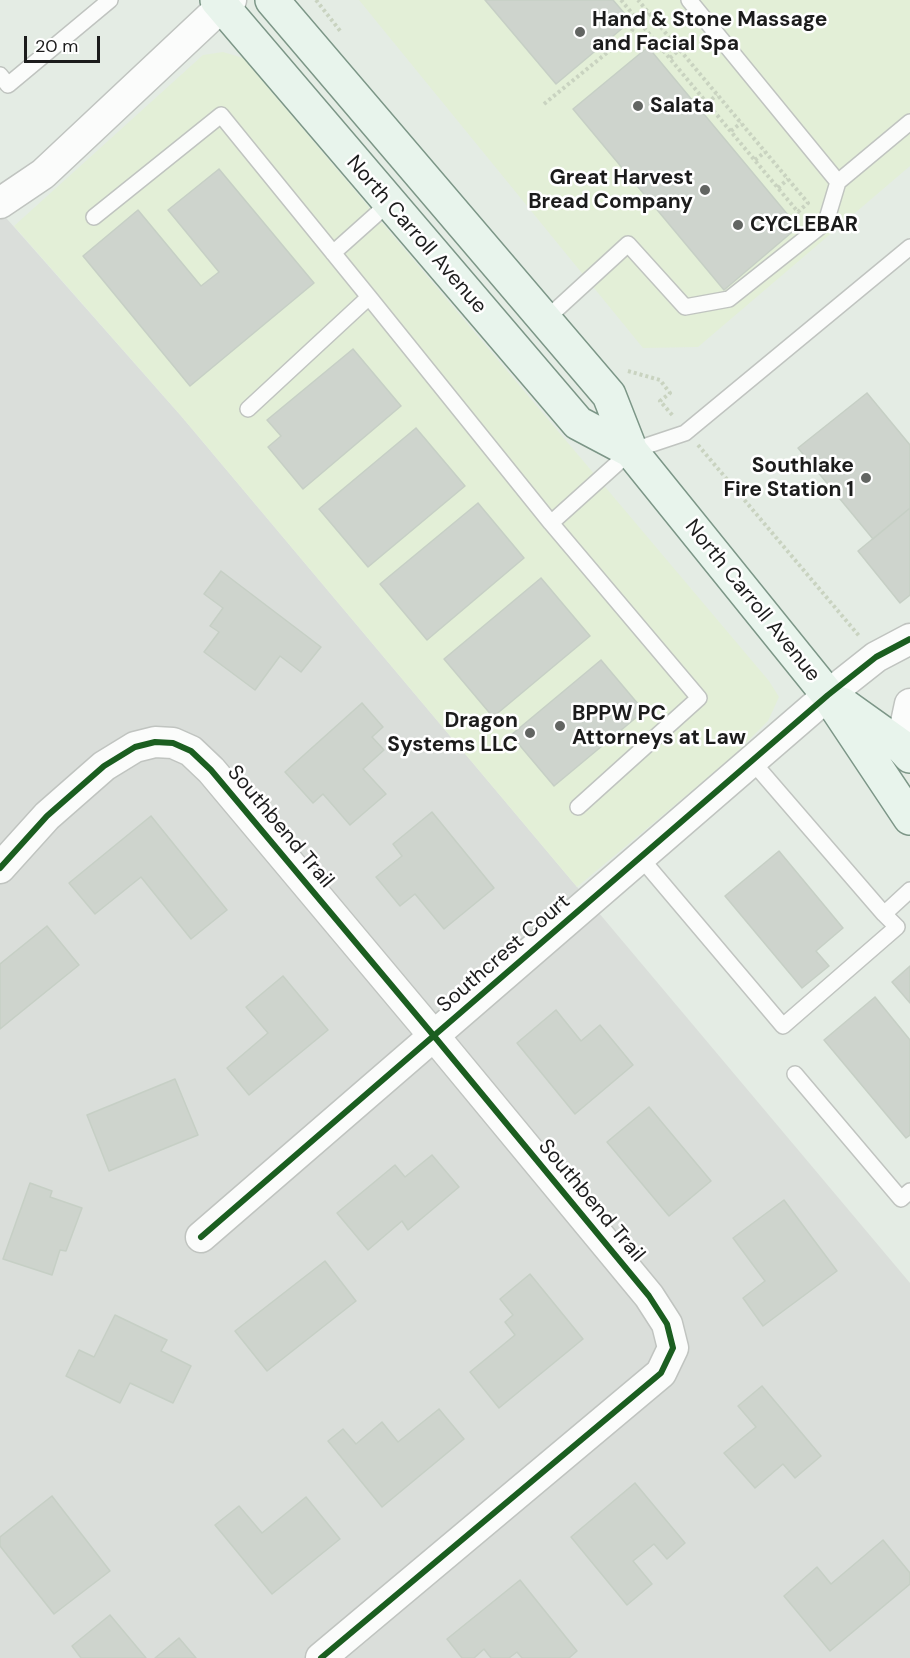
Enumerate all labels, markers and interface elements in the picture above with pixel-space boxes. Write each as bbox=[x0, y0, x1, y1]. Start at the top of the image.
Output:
place label: Hand & Stone Massage and Facial Spa bbox=[592, 7, 827, 57]
scale bar bbox=[27, 24, 104, 62]
marker: Hand & Stone Massage and Facial Spa bbox=[573, 25, 587, 39]
text: 20 m bbox=[35, 34, 78, 58]
place label: Salata bbox=[650, 93, 714, 119]
marker: Salata bbox=[631, 99, 645, 113]
street label: North Carroll Avenue bbox=[341, 151, 491, 319]
place label: Great Harvest Bread Company bbox=[528, 165, 693, 215]
marker: Great Harvest Bread Company bbox=[698, 183, 712, 197]
place label: CYCLEBAR bbox=[750, 212, 858, 238]
marker: CYCLEBAR bbox=[731, 218, 745, 232]
place label: Southlake Fire Station 1 bbox=[723, 453, 854, 503]
marker: Southlake Fire Station 1 bbox=[859, 471, 873, 485]
street label: North Carroll Avenue bbox=[679, 515, 825, 687]
place label: BPPW PC Attorneys at Law bbox=[572, 701, 746, 751]
place label: Dragon Systems LLC bbox=[387, 708, 518, 758]
marker: BPPW PC Attorneys at Law bbox=[553, 719, 567, 733]
marker: Dragon Systems LLC bbox=[523, 726, 537, 740]
street label: Southbend Trail bbox=[221, 761, 339, 893]
street label: Southcrest Court bbox=[432, 889, 576, 1019]
street label: Southbend Trail bbox=[532, 1135, 650, 1267]

